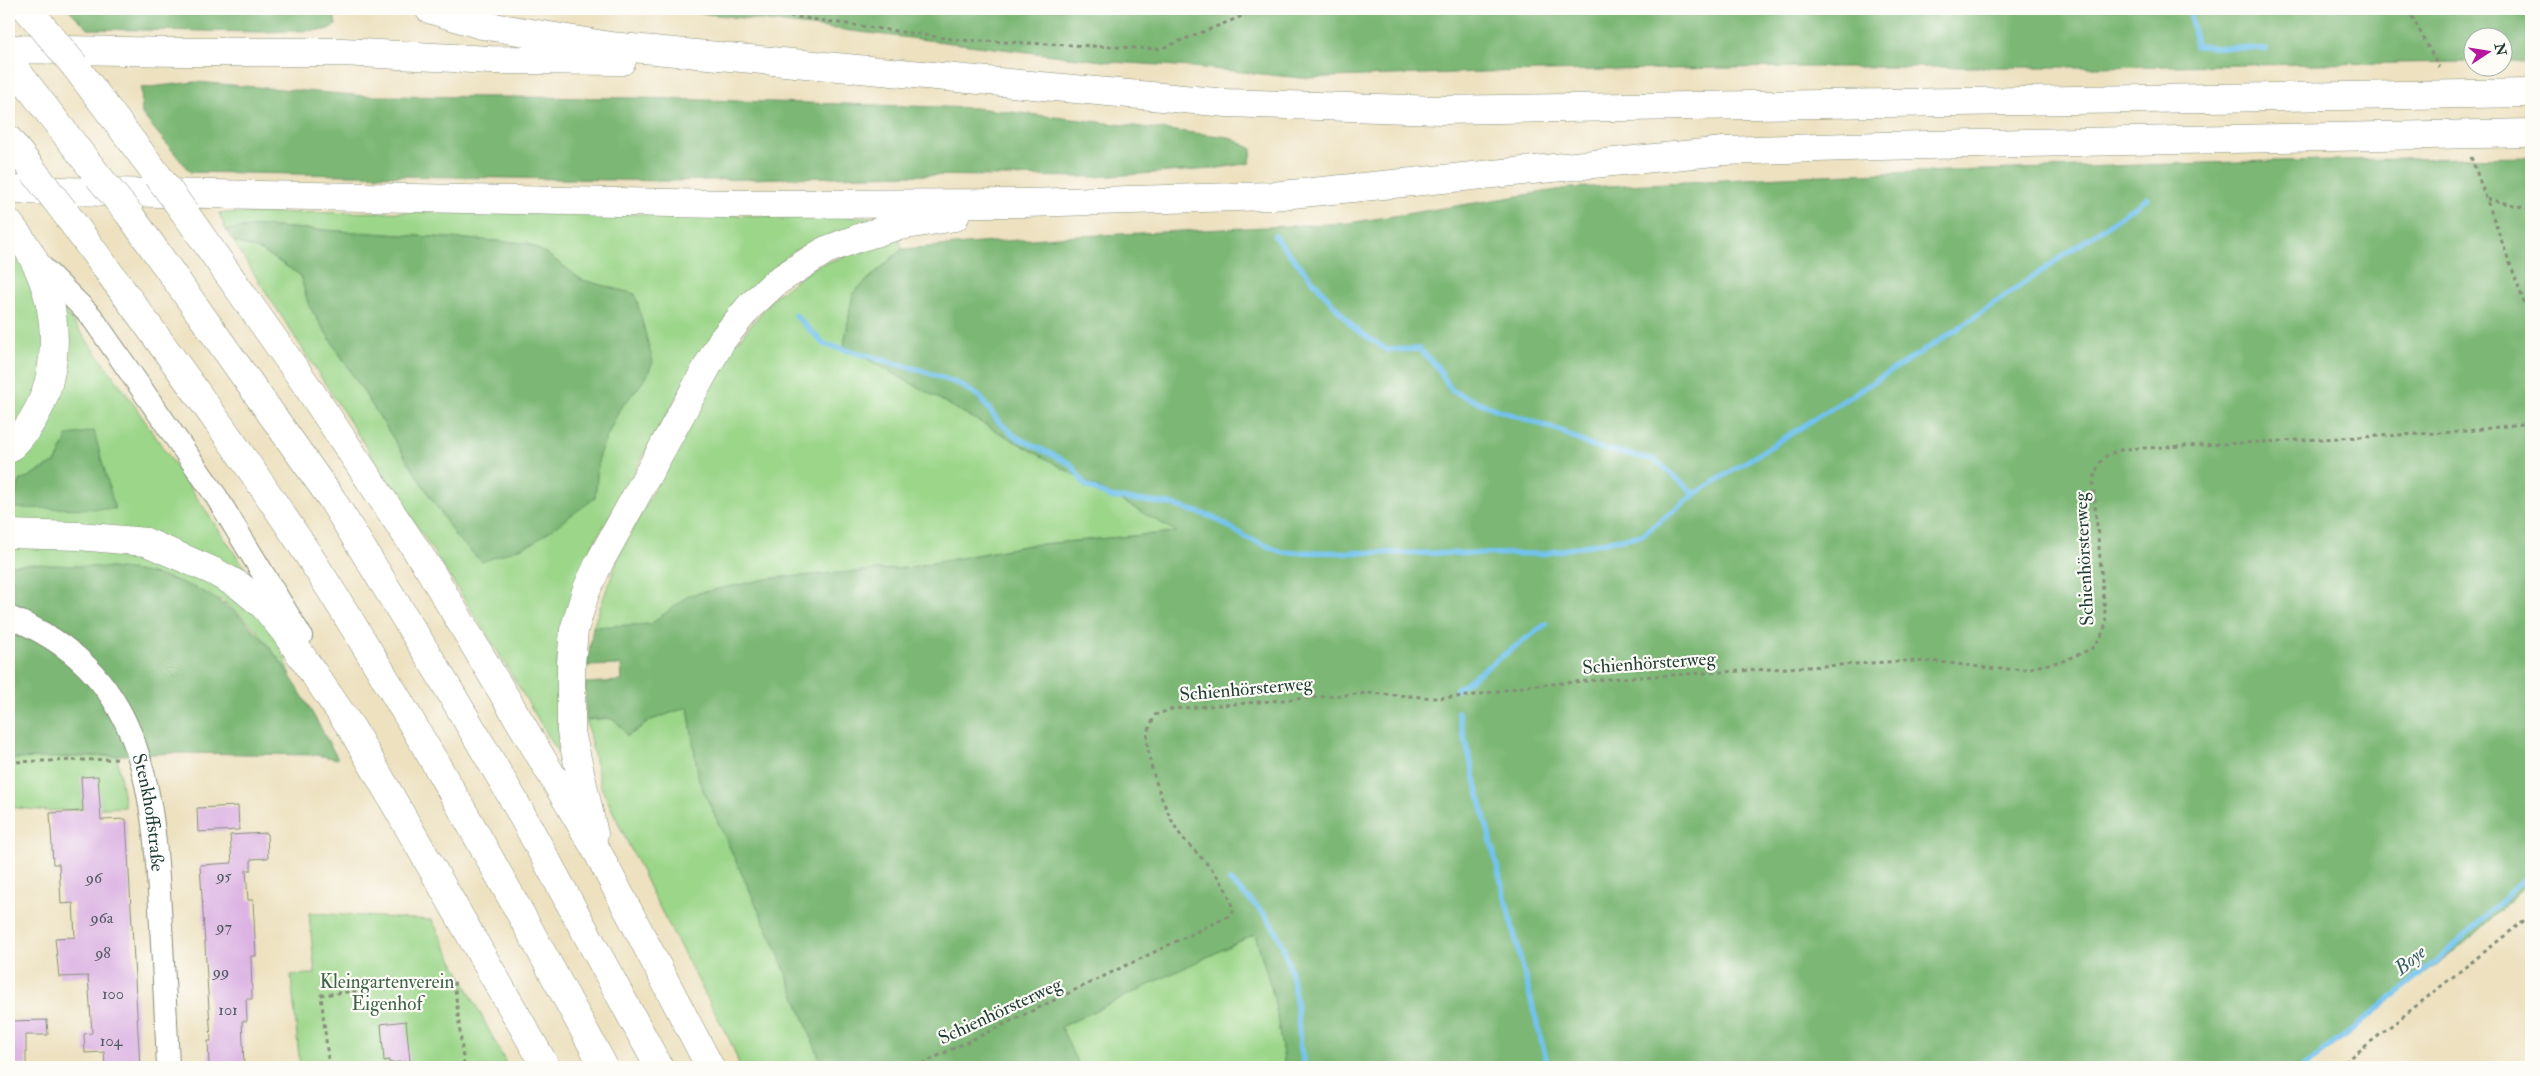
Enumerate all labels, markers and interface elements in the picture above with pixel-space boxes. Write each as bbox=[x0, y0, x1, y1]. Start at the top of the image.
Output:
north arrow bbox=[2462, 28, 2512, 78]
text: N bbox=[2490, 41, 2510, 58]
street label: Schienhörsterweg bbox=[2068, 491, 2099, 626]
street label: Schienhörsterweg bbox=[1581, 646, 1717, 680]
street label: Schienhörsterweg bbox=[1178, 671, 1314, 707]
street label: Stenkhoffstraße bbox=[127, 751, 170, 873]
house number: 95 bbox=[215, 866, 232, 886]
house number: 96 bbox=[85, 868, 103, 888]
house number: 96a bbox=[90, 908, 114, 928]
house number: 97 bbox=[215, 917, 232, 937]
water label: Boye bbox=[2388, 939, 2431, 981]
house number: 98 bbox=[94, 943, 111, 963]
house number: 99 bbox=[212, 962, 229, 982]
park label: Kleingartenverein Eigenhof bbox=[320, 970, 454, 1016]
street label: Schienhörsterweg bbox=[934, 972, 1066, 1050]
house number: 100 bbox=[102, 984, 124, 1004]
house number: 101 bbox=[218, 1000, 238, 1020]
house number: 104 bbox=[100, 1031, 124, 1051]

